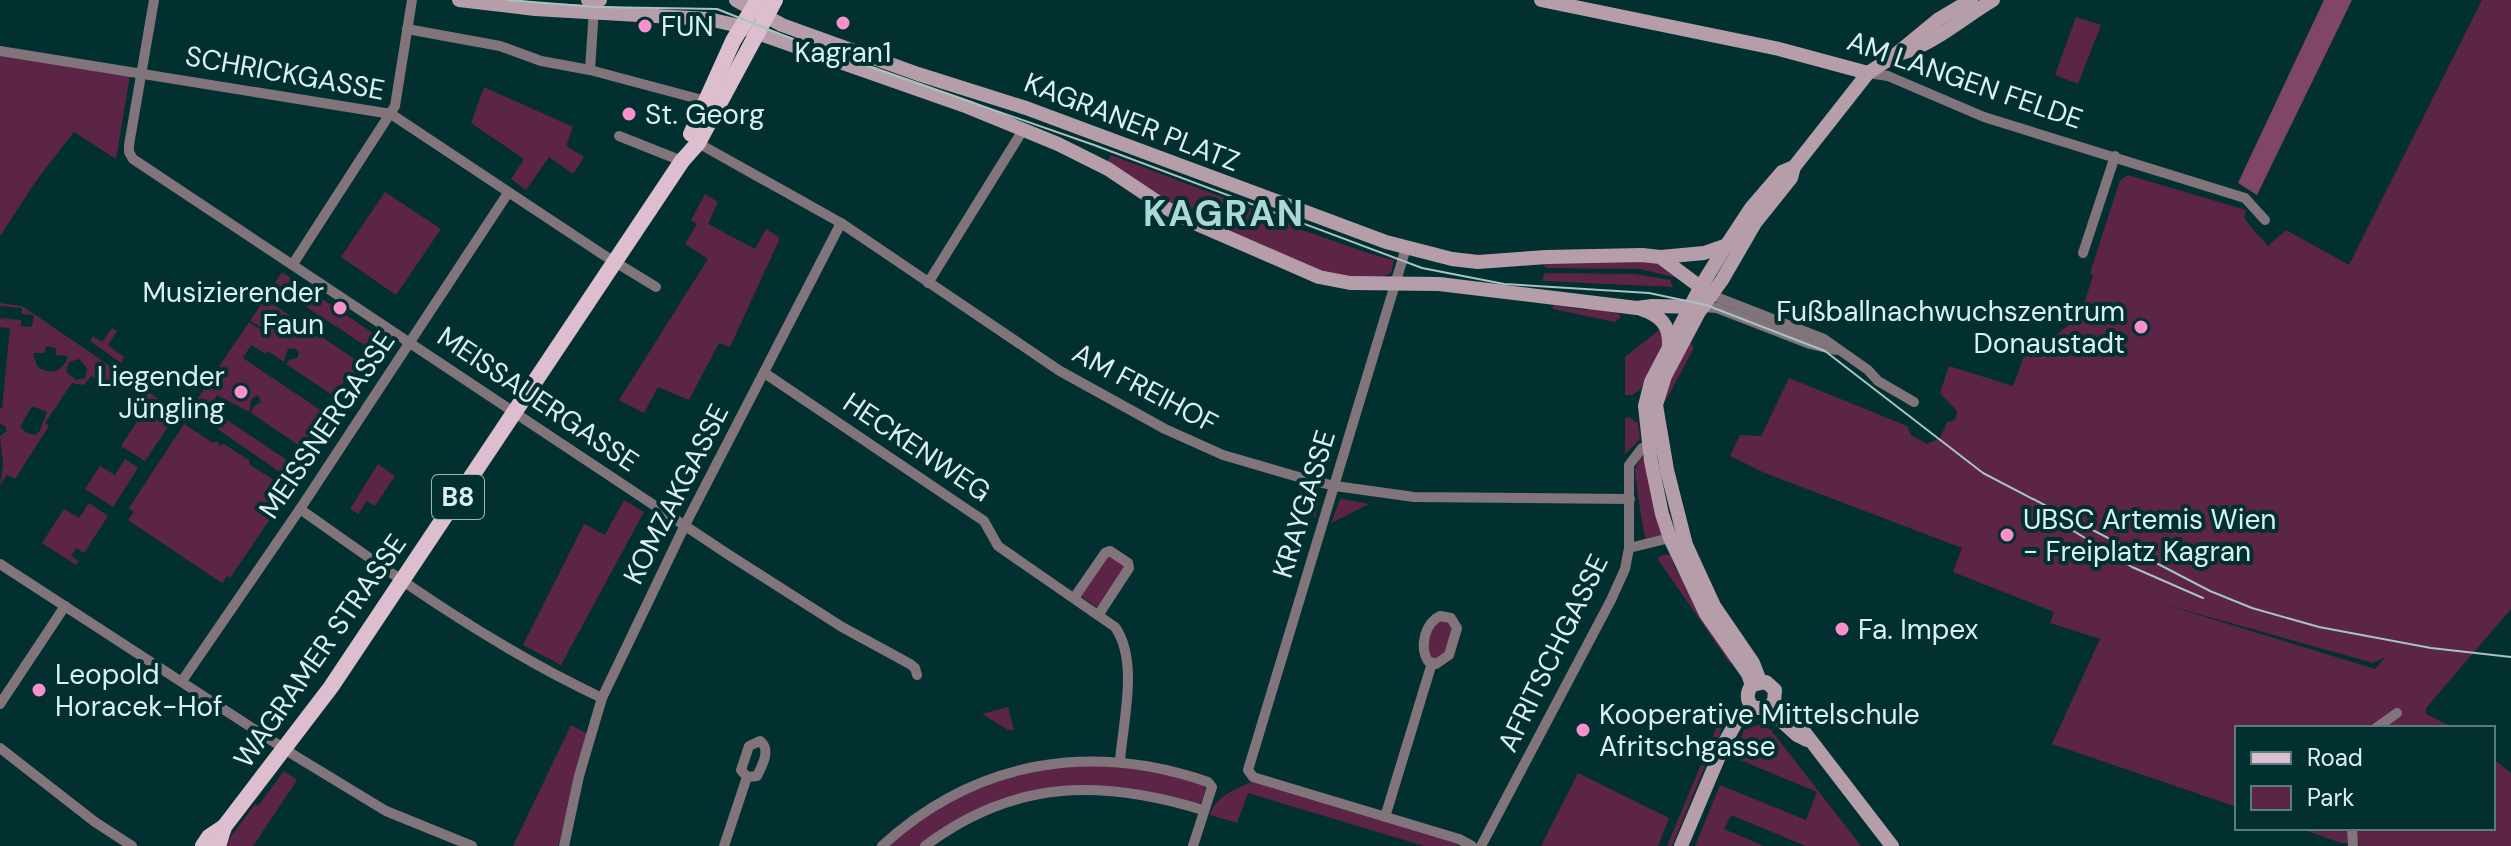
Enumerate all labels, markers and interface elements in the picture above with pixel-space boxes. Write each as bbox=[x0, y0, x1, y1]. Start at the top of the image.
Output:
place label: FUN bbox=[661, 8, 714, 45]
marker: Kagran1 bbox=[834, 14, 852, 32]
marker: FUN bbox=[636, 17, 654, 35]
street label: AM LANGEN FELDE bbox=[1842, 22, 2088, 138]
place label: Kagran1 bbox=[795, 34, 892, 71]
street label: SCHRICKGASSE bbox=[182, 37, 388, 109]
street label: KAGRANER PLATZ bbox=[1019, 64, 1245, 180]
place label: St. Georg bbox=[645, 96, 765, 133]
marker: St. Georg bbox=[620, 105, 638, 123]
district label: KAGRAN bbox=[1143, 190, 1305, 237]
place label: Musizierender Faun bbox=[143, 274, 324, 343]
place label: Fußballnachwuchszentrum Donaustadt bbox=[1776, 293, 2125, 362]
marker: Musizierender Faun bbox=[331, 299, 349, 317]
street label: MEISSAUERGASSE bbox=[430, 318, 646, 480]
marker: Fußballnachwuchszentrum Donaustadt bbox=[2132, 318, 2150, 336]
street label: MEISSNERGASSE bbox=[251, 324, 403, 526]
street label: AM FREIHOF bbox=[1066, 334, 1224, 442]
place label: Liegender Jüngling bbox=[97, 358, 225, 427]
marker: Liegender Jüngling bbox=[232, 383, 250, 401]
street label: HECKENWEG bbox=[836, 384, 998, 510]
street label: KOMZAKGASSE bbox=[615, 398, 737, 590]
street label: KRAYGASSE bbox=[1264, 426, 1344, 582]
road number: B8 bbox=[432, 475, 484, 519]
place label: UBSC Artemis Wien - Freiplatz Kagran bbox=[2023, 501, 2276, 570]
marker: UBSC Artemis Wien - Freiplatz Kagran bbox=[1998, 526, 2016, 544]
street label: WAGRAMER STRASSE bbox=[225, 527, 415, 775]
street label: AFRITSCHGASSE bbox=[1489, 548, 1617, 758]
place label: Fa. Impex bbox=[1858, 611, 1979, 648]
marker: Fa. Impex bbox=[1833, 620, 1851, 638]
place label: Leopold Horacek-Hof bbox=[55, 656, 223, 725]
marker: Leopold Horacek-Hof bbox=[30, 681, 48, 699]
place label: Kooperative Mittelschule Afritschgasse bbox=[1599, 696, 1920, 765]
marker: Kooperative Mittelschule Afritschgasse bbox=[1574, 721, 1592, 739]
legend bbox=[2235, 726, 2495, 830]
text: Road bbox=[2307, 742, 2363, 773]
text: Park bbox=[2307, 782, 2354, 813]

